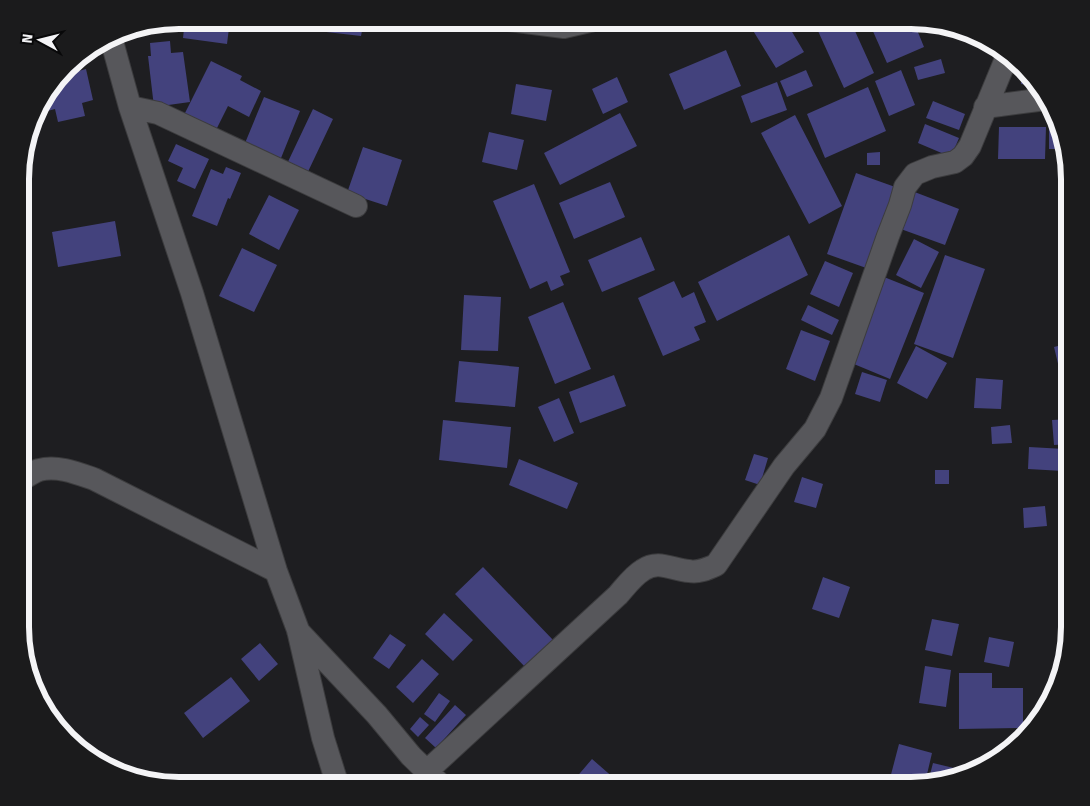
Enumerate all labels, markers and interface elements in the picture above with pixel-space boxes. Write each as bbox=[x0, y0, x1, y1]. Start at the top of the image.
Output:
north arrow bbox=[15, 15, 65, 65]
text: N bbox=[19, 33, 37, 44]

